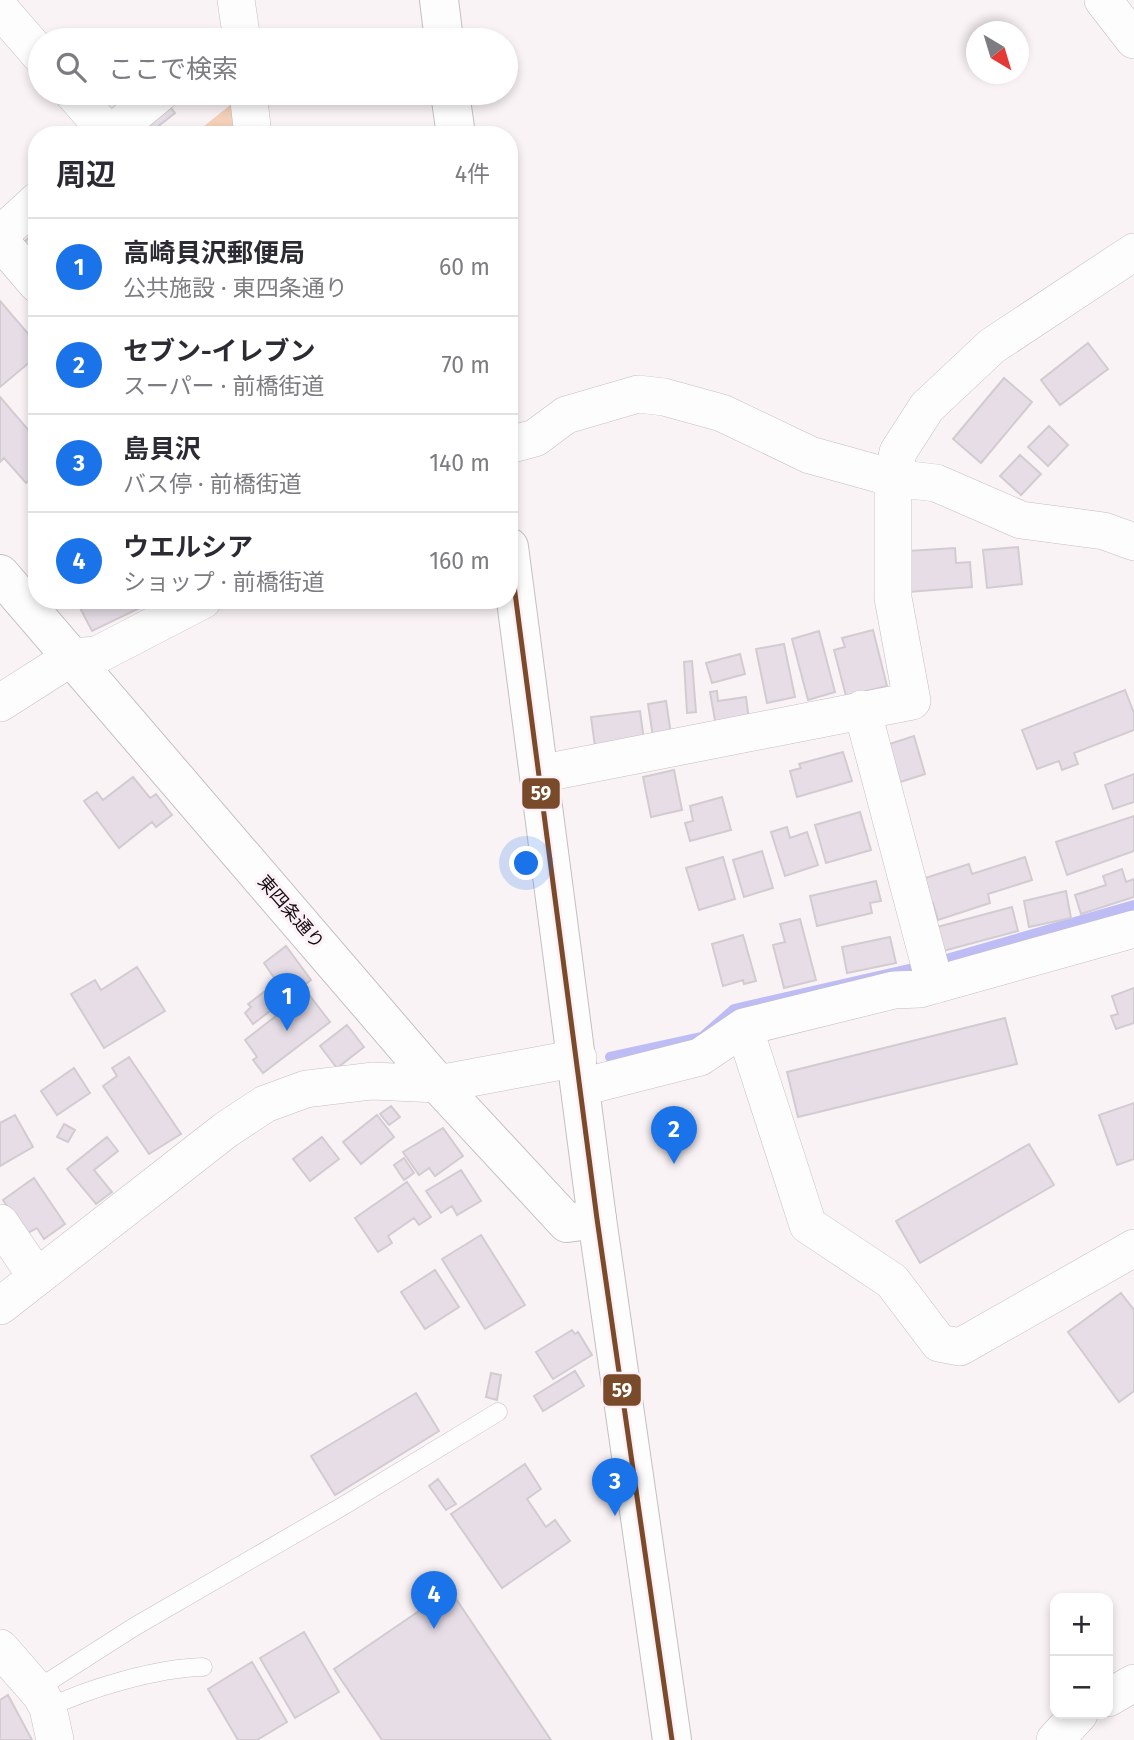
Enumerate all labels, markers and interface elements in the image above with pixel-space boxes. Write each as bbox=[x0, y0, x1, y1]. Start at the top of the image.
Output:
north arrow bbox=[966, 21, 1029, 84]
search box bbox=[28, 28, 518, 105]
icon: search bbox=[52, 48, 90, 86]
text: ここで検索 bbox=[108, 54, 238, 85]
text: 周辺 bbox=[56, 157, 116, 193]
text: 4件 bbox=[455, 160, 490, 188]
text: 高崎貝沢郵便局 bbox=[123, 238, 305, 269]
text: 1 bbox=[74, 253, 84, 281]
text: 60 m bbox=[439, 253, 490, 281]
text: 公共施設 · 東四条通り bbox=[123, 274, 348, 302]
text: セブン-イレブン bbox=[123, 336, 316, 367]
text: 2 bbox=[73, 351, 85, 379]
text: 70 m bbox=[441, 351, 490, 379]
text: スーパー · 前橋街道 bbox=[123, 372, 324, 400]
text: 島貝沢 bbox=[123, 434, 201, 465]
text: 3 bbox=[73, 449, 85, 477]
text: 140 m bbox=[429, 449, 490, 477]
text: バス停 · 前橋街道 bbox=[123, 470, 302, 498]
text: ウエルシア bbox=[123, 532, 253, 563]
text: 4 bbox=[73, 547, 86, 575]
text: 160 m bbox=[429, 547, 490, 575]
text: ショップ · 前橋街道 bbox=[123, 568, 325, 596]
line badge: 59 bbox=[521, 777, 561, 810]
text: 59 bbox=[531, 782, 552, 805]
your location bbox=[509, 846, 543, 880]
street label: 東四条通り bbox=[253, 871, 329, 953]
pin: 1 bbox=[264, 973, 310, 1031]
pin: 2 bbox=[651, 1106, 697, 1164]
line badge: 59 bbox=[602, 1373, 642, 1407]
text: 59 bbox=[612, 1379, 633, 1402]
pin: 3 bbox=[592, 1458, 638, 1516]
pin: 4 bbox=[411, 1571, 457, 1629]
map controls bbox=[1050, 1593, 1113, 1719]
button: + bbox=[1050, 1593, 1113, 1656]
button: − bbox=[1050, 1656, 1113, 1719]

